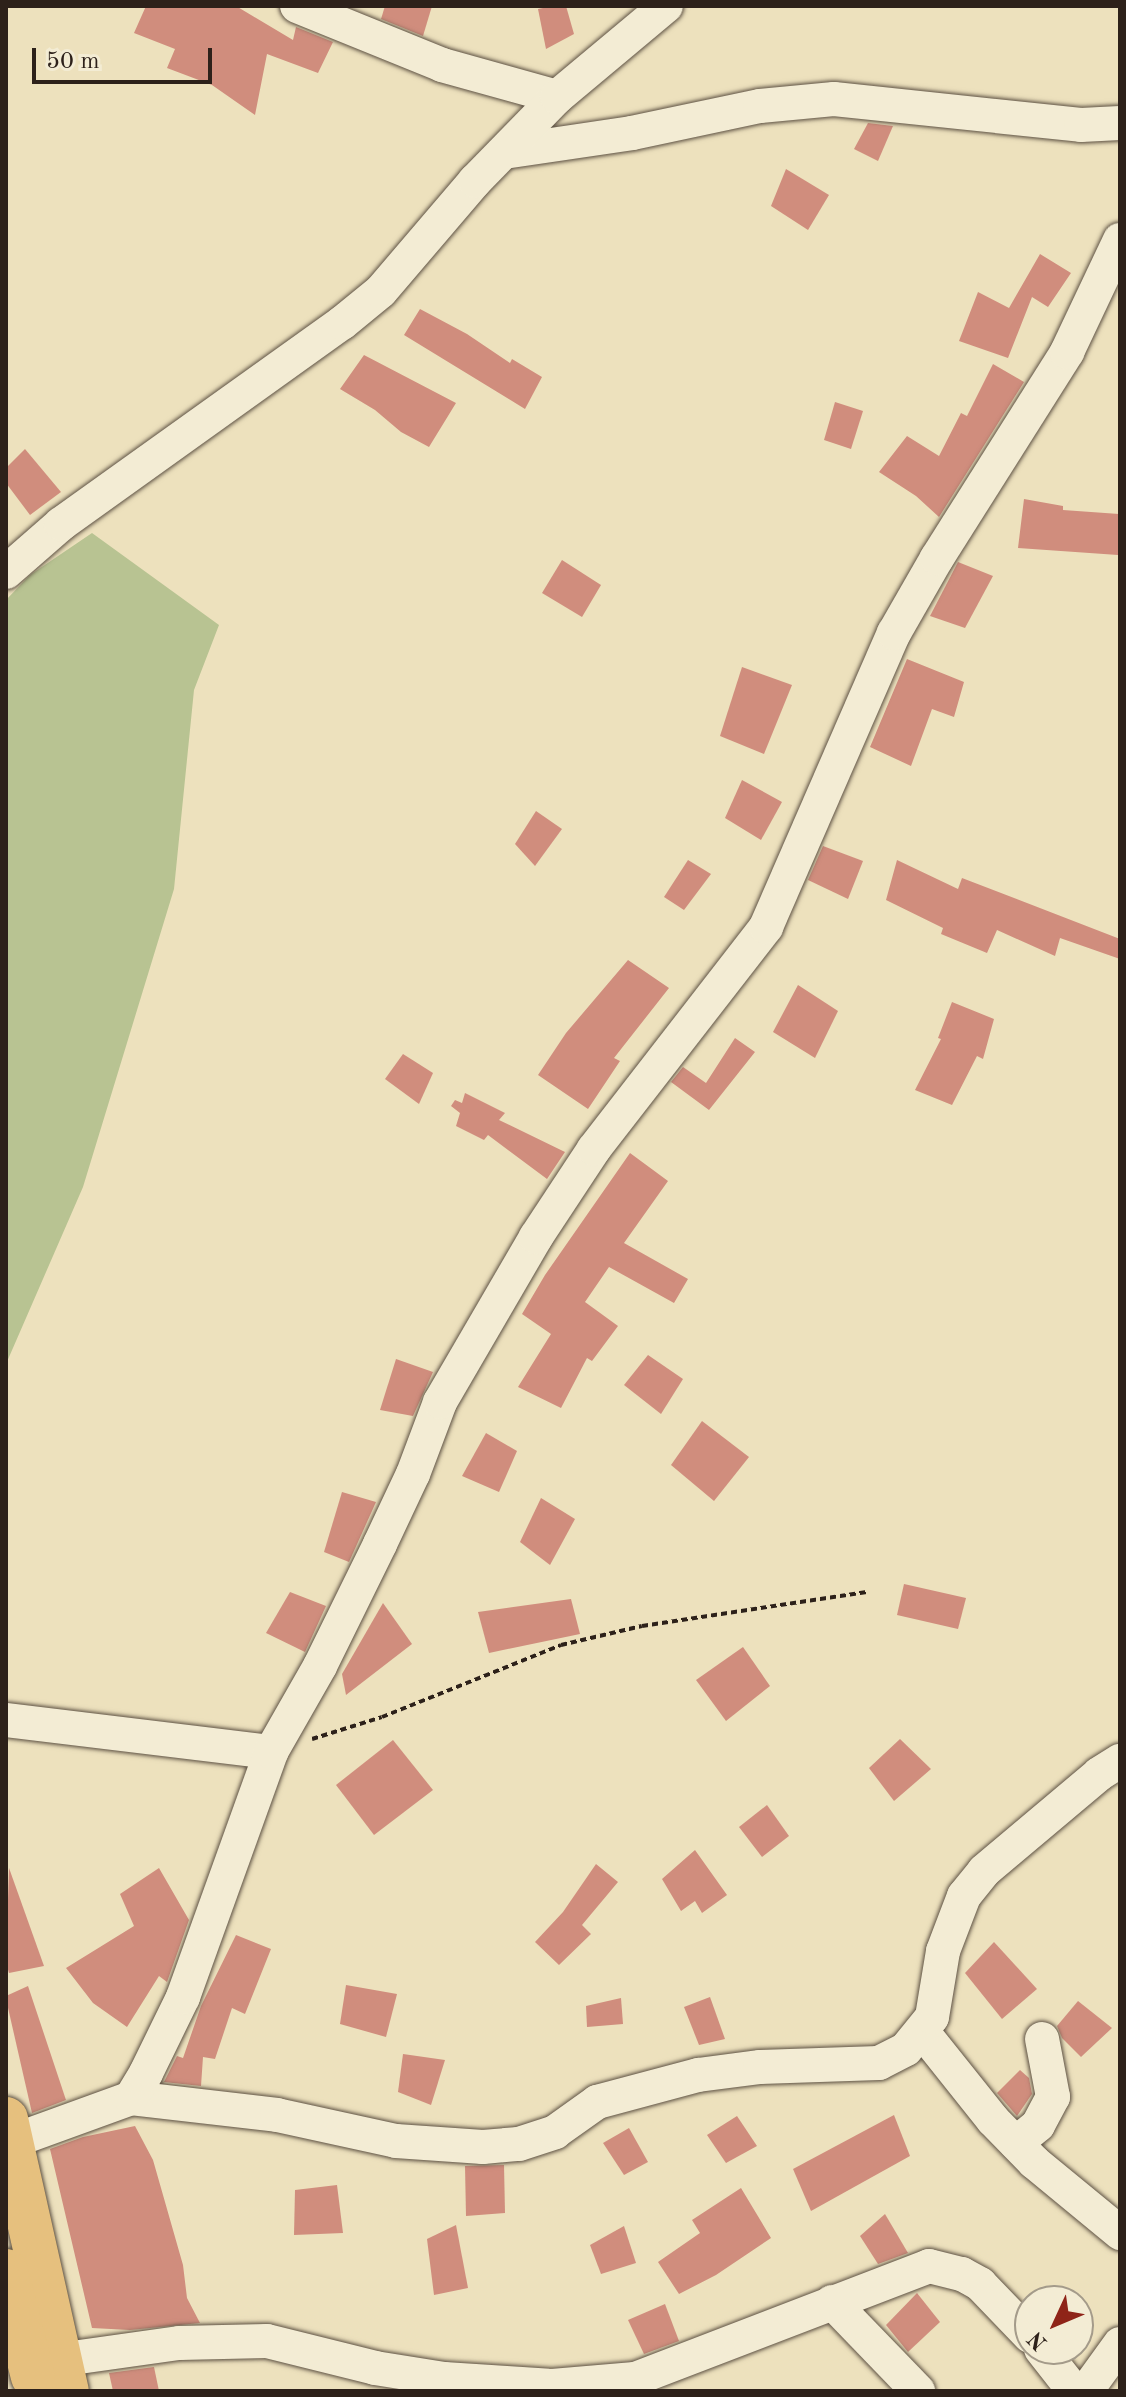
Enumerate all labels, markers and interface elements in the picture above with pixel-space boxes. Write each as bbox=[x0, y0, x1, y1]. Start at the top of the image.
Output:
scale bar bbox=[36, 32, 216, 82]
text: 50 m bbox=[46, 50, 100, 74]
north arrow bbox=[1014, 2285, 1094, 2365]
text: N bbox=[1024, 2327, 1052, 2354]

